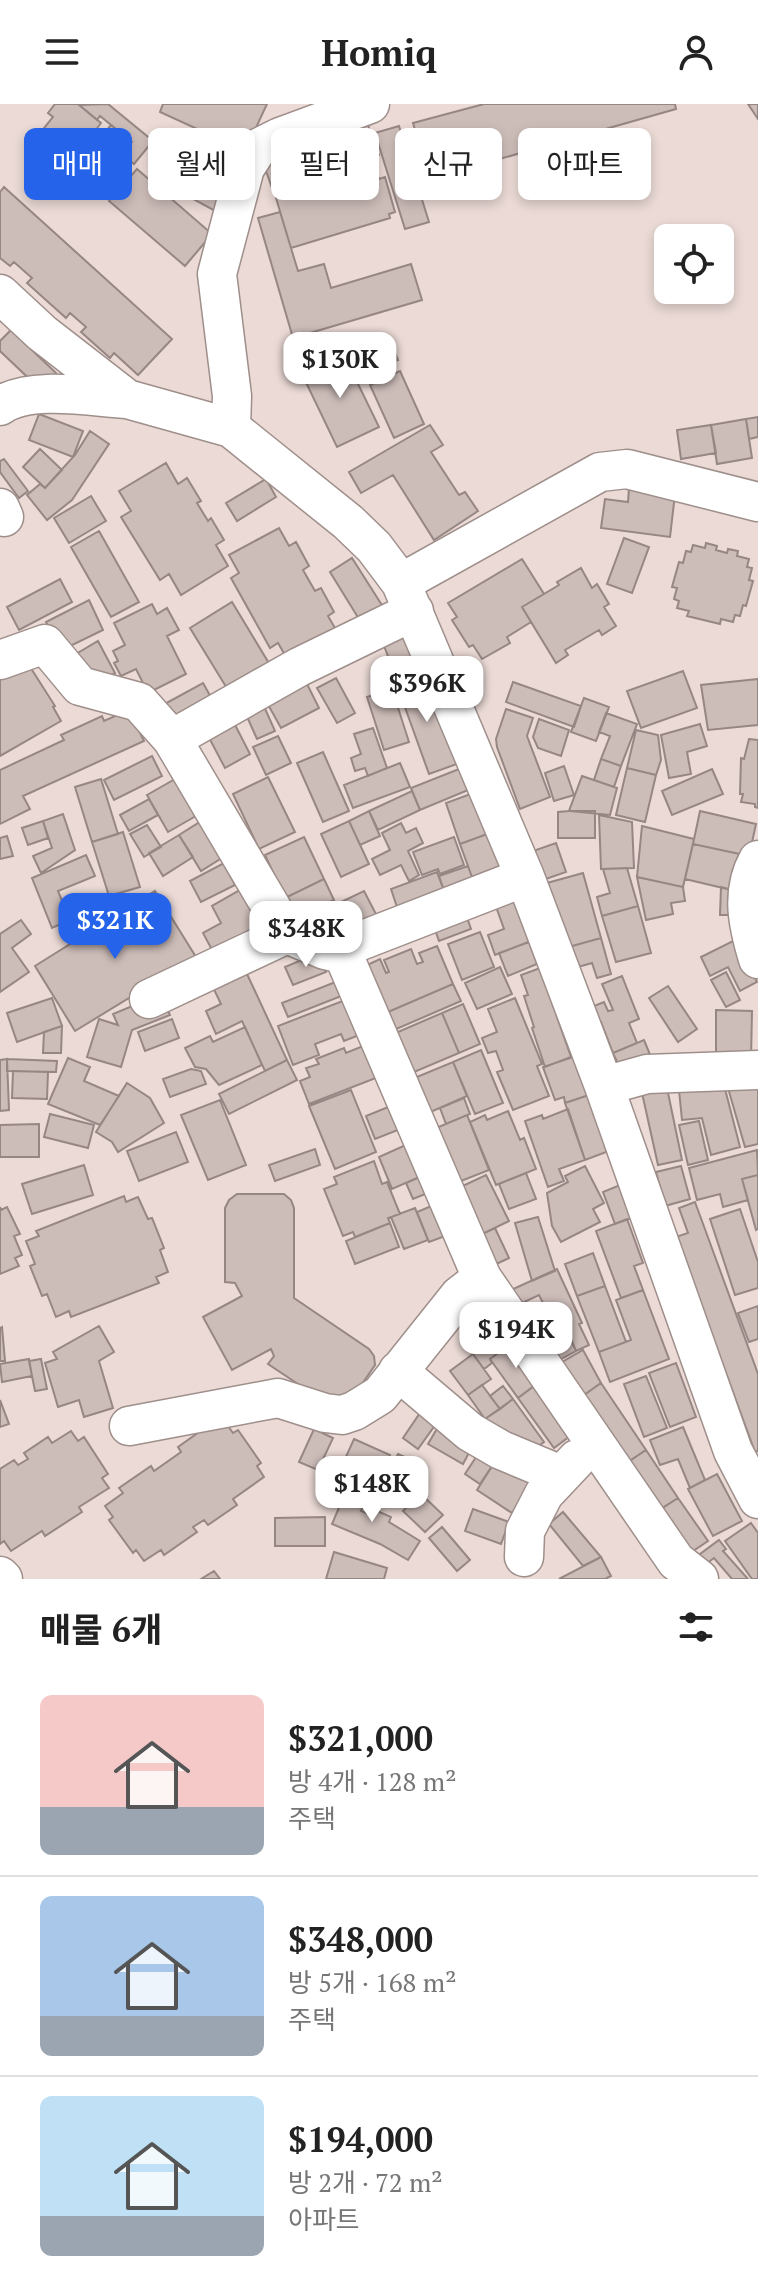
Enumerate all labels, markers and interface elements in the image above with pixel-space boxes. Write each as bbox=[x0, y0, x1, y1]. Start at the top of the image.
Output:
text: Homiq bbox=[321, 29, 437, 76]
icon: menu bbox=[40, 30, 84, 74]
icon: person bbox=[674, 30, 718, 74]
chip: 매매 bbox=[24, 128, 132, 200]
chip: 월세 bbox=[148, 128, 255, 200]
chip: 필터 bbox=[271, 128, 379, 200]
chip: 신규 bbox=[395, 128, 502, 200]
chip: 아파트 bbox=[518, 128, 651, 200]
map controls bbox=[654, 224, 734, 304]
button: locate bbox=[654, 224, 734, 304]
pin: $130K bbox=[284, 332, 396, 400]
text: $130K bbox=[301, 341, 379, 375]
pin: $396K bbox=[371, 656, 483, 724]
text: $396K bbox=[388, 665, 466, 699]
pin: $321K bbox=[59, 893, 171, 961]
pin: $348K bbox=[250, 901, 362, 969]
text: $321K bbox=[76, 902, 154, 936]
text: $348K bbox=[267, 910, 345, 944]
pin: $194K bbox=[460, 1302, 572, 1370]
text: $194K bbox=[477, 1311, 555, 1345]
pin: $148K bbox=[316, 1456, 428, 1524]
text: $148K bbox=[333, 1465, 411, 1499]
icon: filters bbox=[674, 1605, 718, 1649]
text: 매물 6개 bbox=[40, 1607, 162, 1652]
text: $321,000 bbox=[288, 1716, 433, 1761]
icon: home bbox=[104, 1727, 200, 1823]
text: 방 4개 · 128 m² bbox=[288, 1764, 456, 1798]
text: 주택 bbox=[288, 1801, 336, 1835]
text: $348,000 bbox=[288, 1917, 433, 1962]
icon: home bbox=[104, 1928, 200, 2024]
text: 방 5개 · 168 m² bbox=[288, 1965, 456, 1999]
text: 주택 bbox=[288, 2002, 336, 2036]
text: $194,000 bbox=[288, 2117, 433, 2162]
icon: home bbox=[104, 2128, 200, 2224]
text: 방 2개 · 72 m² bbox=[288, 2165, 443, 2199]
text: 아파트 bbox=[288, 2202, 360, 2236]

